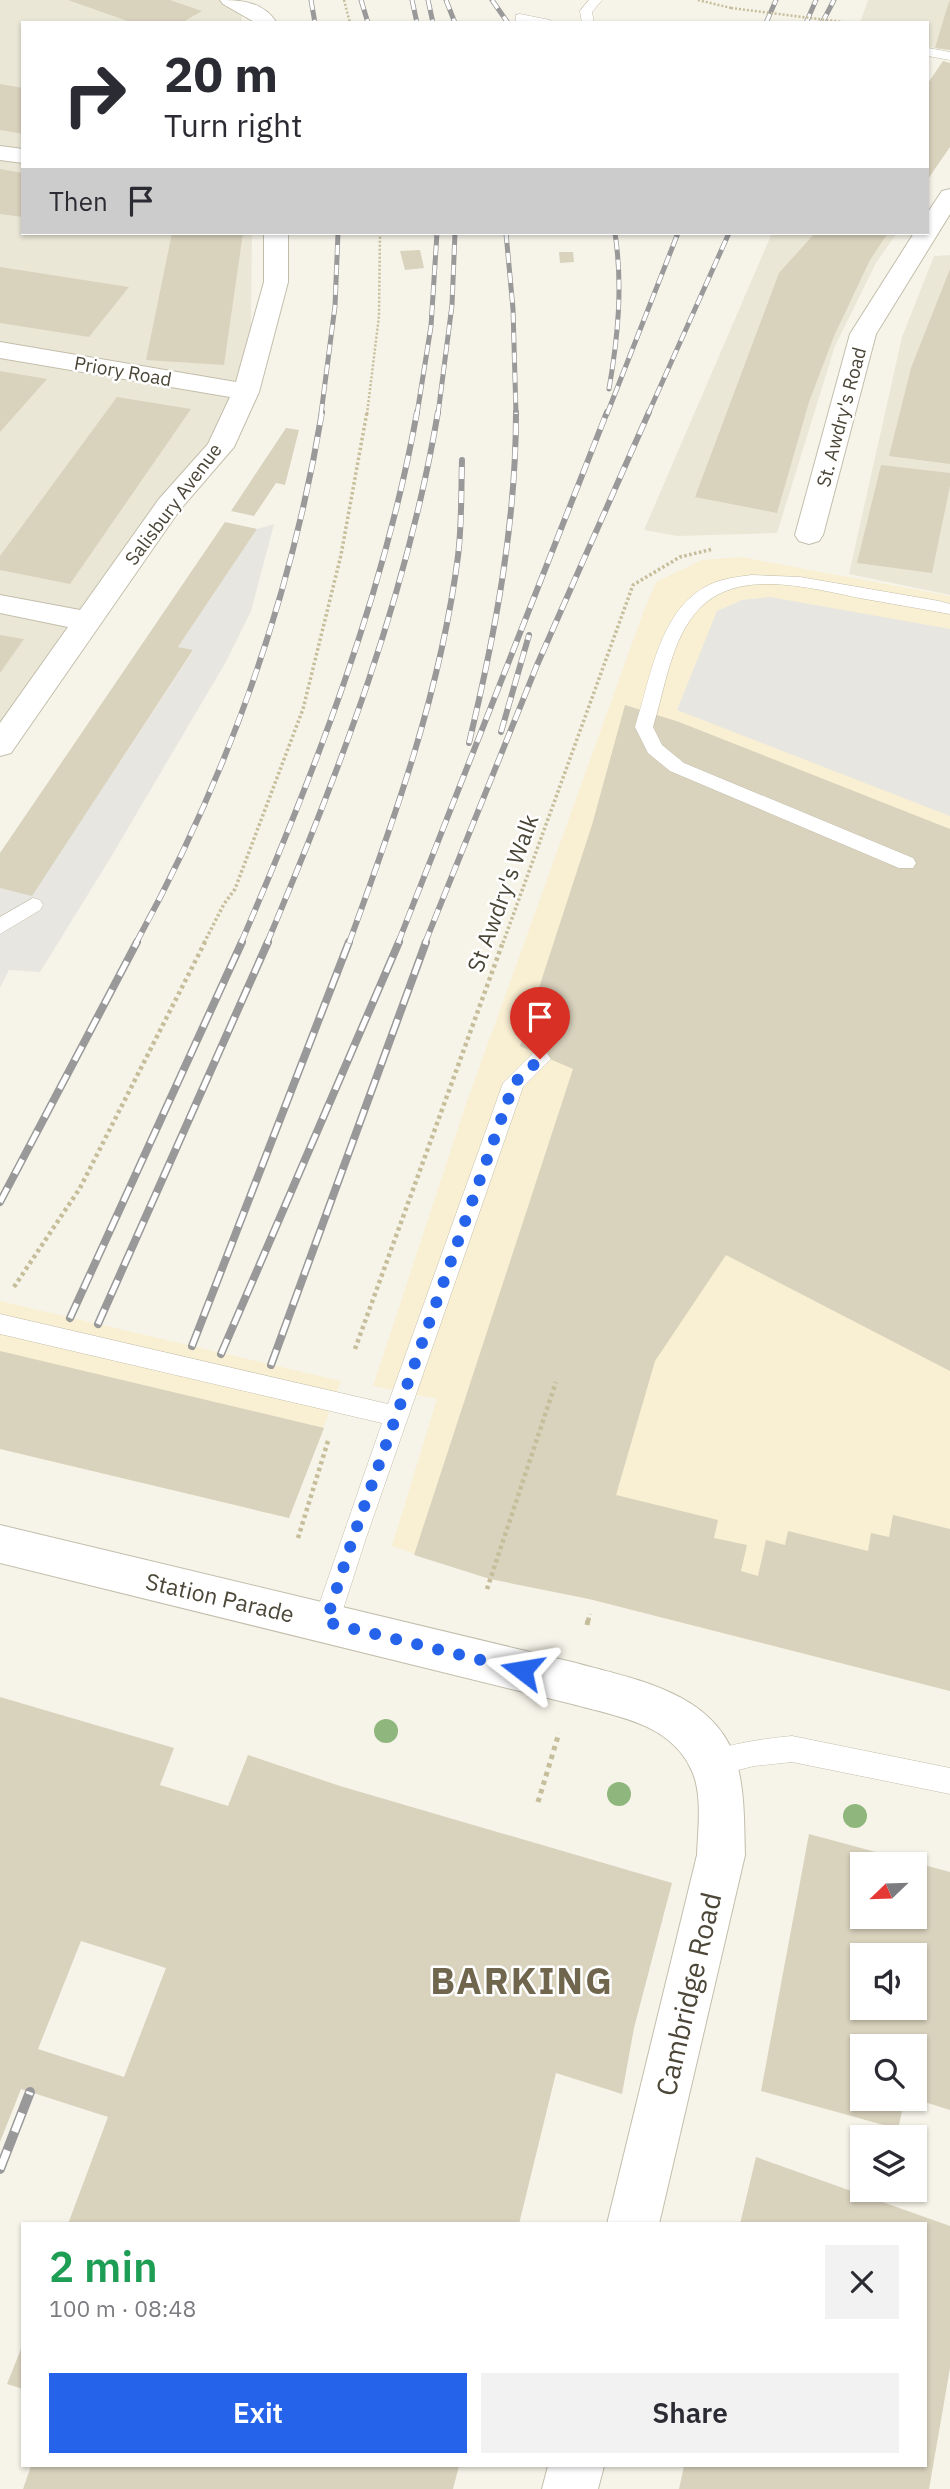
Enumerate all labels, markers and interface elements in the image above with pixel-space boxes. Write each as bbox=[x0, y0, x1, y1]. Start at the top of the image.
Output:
text: 20 m bbox=[164, 42, 278, 105]
icon: right bbox=[49, 49, 140, 140]
text: Turn right bbox=[164, 104, 302, 146]
icon: arrive bbox=[122, 182, 160, 220]
text: Then bbox=[49, 184, 108, 218]
street label: St. Awdry's Road bbox=[811, 344, 871, 490]
street label: Priory Road bbox=[72, 351, 174, 391]
street label: Salisbury Avenue bbox=[119, 438, 227, 570]
street label: St Awdry's Walk bbox=[460, 810, 544, 976]
pin bbox=[510, 987, 570, 1059]
icon: arrive bbox=[521, 998, 559, 1036]
street label: Station Parade bbox=[143, 1565, 297, 1629]
position arrow bbox=[485, 1633, 559, 1707]
north arrow bbox=[850, 1852, 928, 1928]
map controls bbox=[850, 1852, 927, 2202]
street label: Cambridge Road bbox=[647, 1889, 729, 2099]
button: sound bbox=[850, 1943, 927, 2020]
district label: BARKING bbox=[430, 1956, 614, 2004]
button: search bbox=[850, 2034, 927, 2111]
button: layers bbox=[850, 2125, 927, 2202]
text: 2 min bbox=[49, 2239, 158, 2294]
button: close bbox=[825, 2245, 899, 2319]
text: 100 m · 08:48 bbox=[49, 2293, 196, 2323]
button: Exit bbox=[49, 2373, 467, 2453]
button: Share bbox=[481, 2373, 899, 2453]

